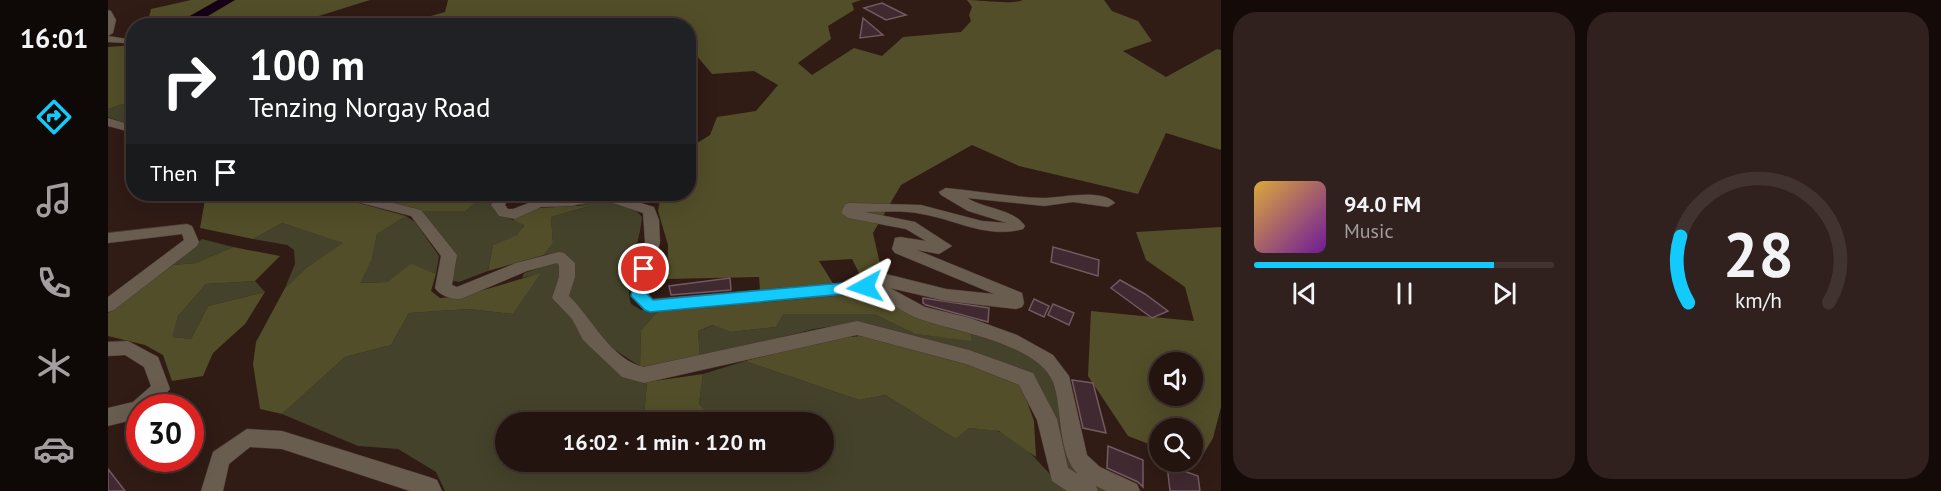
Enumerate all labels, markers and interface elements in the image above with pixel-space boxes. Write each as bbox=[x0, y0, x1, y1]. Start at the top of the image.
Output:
text: 16:01 bbox=[20, 21, 88, 55]
text: 100 m bbox=[249, 37, 365, 92]
icon: right bbox=[150, 42, 228, 120]
text: Tenzing Norgay Road bbox=[249, 90, 491, 124]
icon: directions bbox=[33, 96, 75, 138]
icon: arrive bbox=[209, 156, 242, 189]
text: Then bbox=[150, 159, 197, 187]
icon: music bbox=[33, 179, 75, 221]
text: 94.0 FM bbox=[1344, 190, 1421, 218]
text: 28 bbox=[1723, 213, 1793, 294]
text: Music bbox=[1344, 218, 1393, 244]
pin bbox=[618, 243, 669, 294]
icon: arrive bbox=[627, 252, 660, 285]
position arrow bbox=[833, 255, 897, 319]
icon: phone bbox=[33, 262, 75, 304]
icon: previous bbox=[1288, 277, 1321, 310]
icon: pause bbox=[1388, 277, 1421, 310]
icon: next bbox=[1488, 277, 1521, 310]
text: km/h bbox=[1734, 286, 1781, 314]
icon: climate bbox=[33, 345, 75, 387]
map controls bbox=[1149, 352, 1203, 472]
button: sound bbox=[1149, 352, 1203, 406]
speed limit sign: 30 bbox=[126, 394, 204, 472]
button: search bbox=[1149, 418, 1203, 472]
icon: car bbox=[33, 428, 75, 470]
text: 16:02 · 1 min · 120 m bbox=[563, 428, 766, 456]

